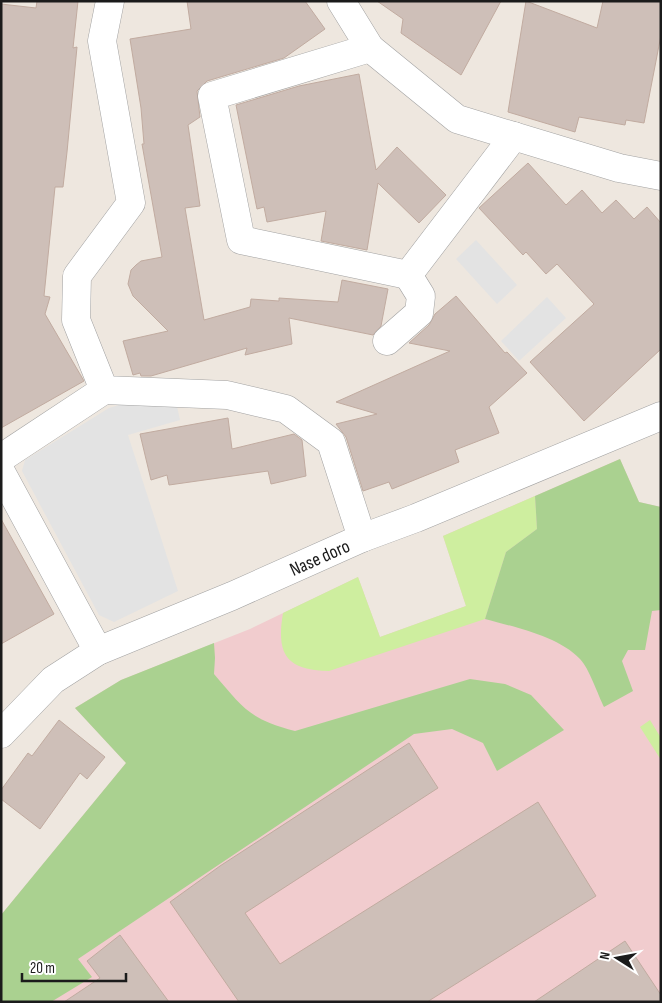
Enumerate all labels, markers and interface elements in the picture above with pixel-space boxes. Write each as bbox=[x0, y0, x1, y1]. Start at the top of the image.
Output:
street label: Nase doro bbox=[286, 535, 354, 582]
north arrow bbox=[592, 933, 642, 983]
scale bar bbox=[22, 950, 126, 982]
text: N bbox=[596, 950, 614, 961]
text: 20 m bbox=[30, 959, 55, 978]

